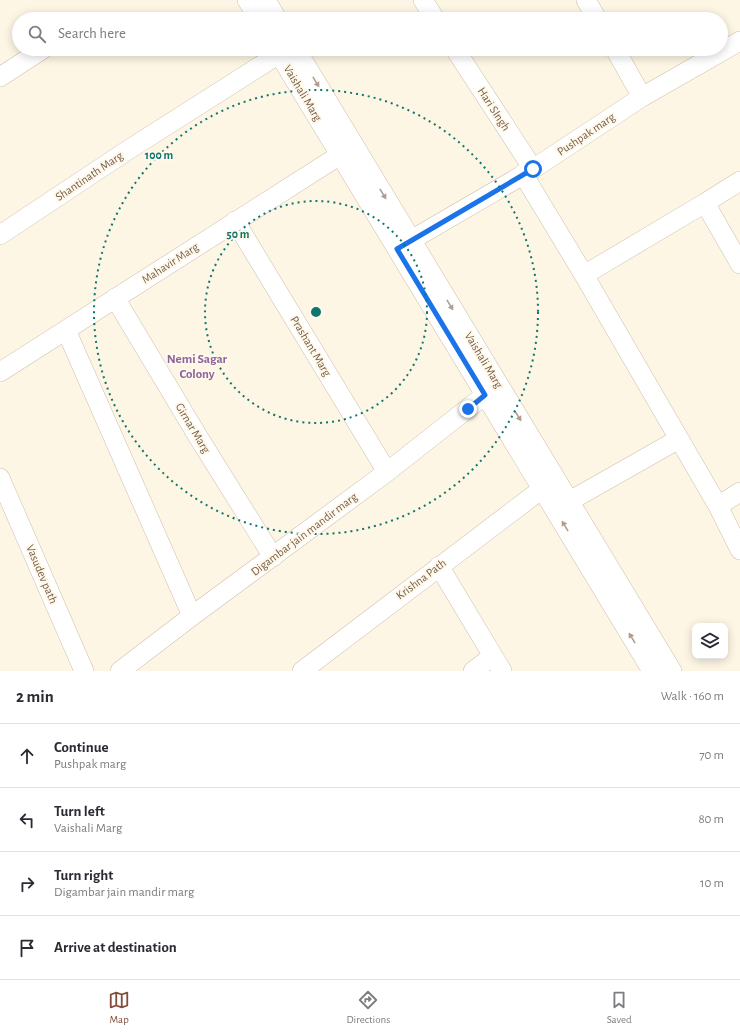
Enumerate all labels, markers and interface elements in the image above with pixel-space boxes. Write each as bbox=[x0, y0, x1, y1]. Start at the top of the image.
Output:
search box bbox=[12, 12, 728, 56]
icon: search bbox=[26, 23, 48, 45]
text: Search here bbox=[58, 26, 126, 41]
street label: Vaishali Marg bbox=[282, 63, 324, 123]
one-way arrow bbox=[312, 76, 319, 88]
street label: Hari SIngh bbox=[476, 85, 512, 133]
street label: Pushpak marg bbox=[555, 110, 617, 158]
street label: Shantinath Marg bbox=[53, 149, 125, 203]
text: 100 m bbox=[145, 149, 173, 161]
route start bbox=[524, 160, 542, 178]
one-way arrow bbox=[380, 188, 387, 200]
text: 50 m bbox=[227, 228, 250, 240]
street label: Mahavir Marg bbox=[140, 240, 201, 286]
one-way arrow bbox=[447, 299, 454, 311]
centre of rings bbox=[309, 305, 323, 319]
street label: Prashant Marg bbox=[288, 314, 334, 378]
street label: Vaishali Marg bbox=[463, 330, 505, 390]
district label: Nemi Sagar Colony bbox=[167, 353, 228, 381]
route end bbox=[459, 400, 477, 418]
street label: Girnar Marg bbox=[173, 401, 213, 455]
one-way arrow bbox=[514, 410, 521, 422]
street label: Digambar jain mandir marg bbox=[249, 490, 360, 579]
one-way arrow bbox=[561, 520, 568, 532]
street label: Vasudev path bbox=[24, 543, 60, 605]
street label: Krishna Path bbox=[394, 556, 448, 602]
map controls bbox=[692, 623, 728, 659]
button: layers bbox=[692, 623, 728, 659]
one-way arrow bbox=[628, 633, 636, 643]
text: 2 min bbox=[16, 688, 54, 705]
text: Walk · 160 m bbox=[661, 690, 724, 703]
text: Continue bbox=[54, 740, 109, 755]
icon: ahead bbox=[16, 745, 38, 767]
text: 70 m bbox=[699, 749, 724, 762]
text: Pushpak marg bbox=[54, 758, 126, 771]
text: Turn left bbox=[54, 804, 105, 819]
icon: left bbox=[16, 809, 38, 831]
text: 80 m bbox=[698, 813, 724, 826]
text: Vaishali Marg bbox=[54, 822, 122, 835]
text: Turn right bbox=[54, 868, 113, 883]
icon: right bbox=[16, 873, 38, 895]
text: 10 m bbox=[700, 877, 724, 890]
text: Digambar jain mandir marg bbox=[54, 886, 194, 899]
icon: arrive bbox=[16, 937, 38, 959]
text: Arrive at destination bbox=[54, 940, 177, 955]
tab: Map bbox=[108, 989, 130, 1026]
tab: Directions bbox=[346, 989, 390, 1026]
tab: Saved bbox=[607, 989, 632, 1026]

